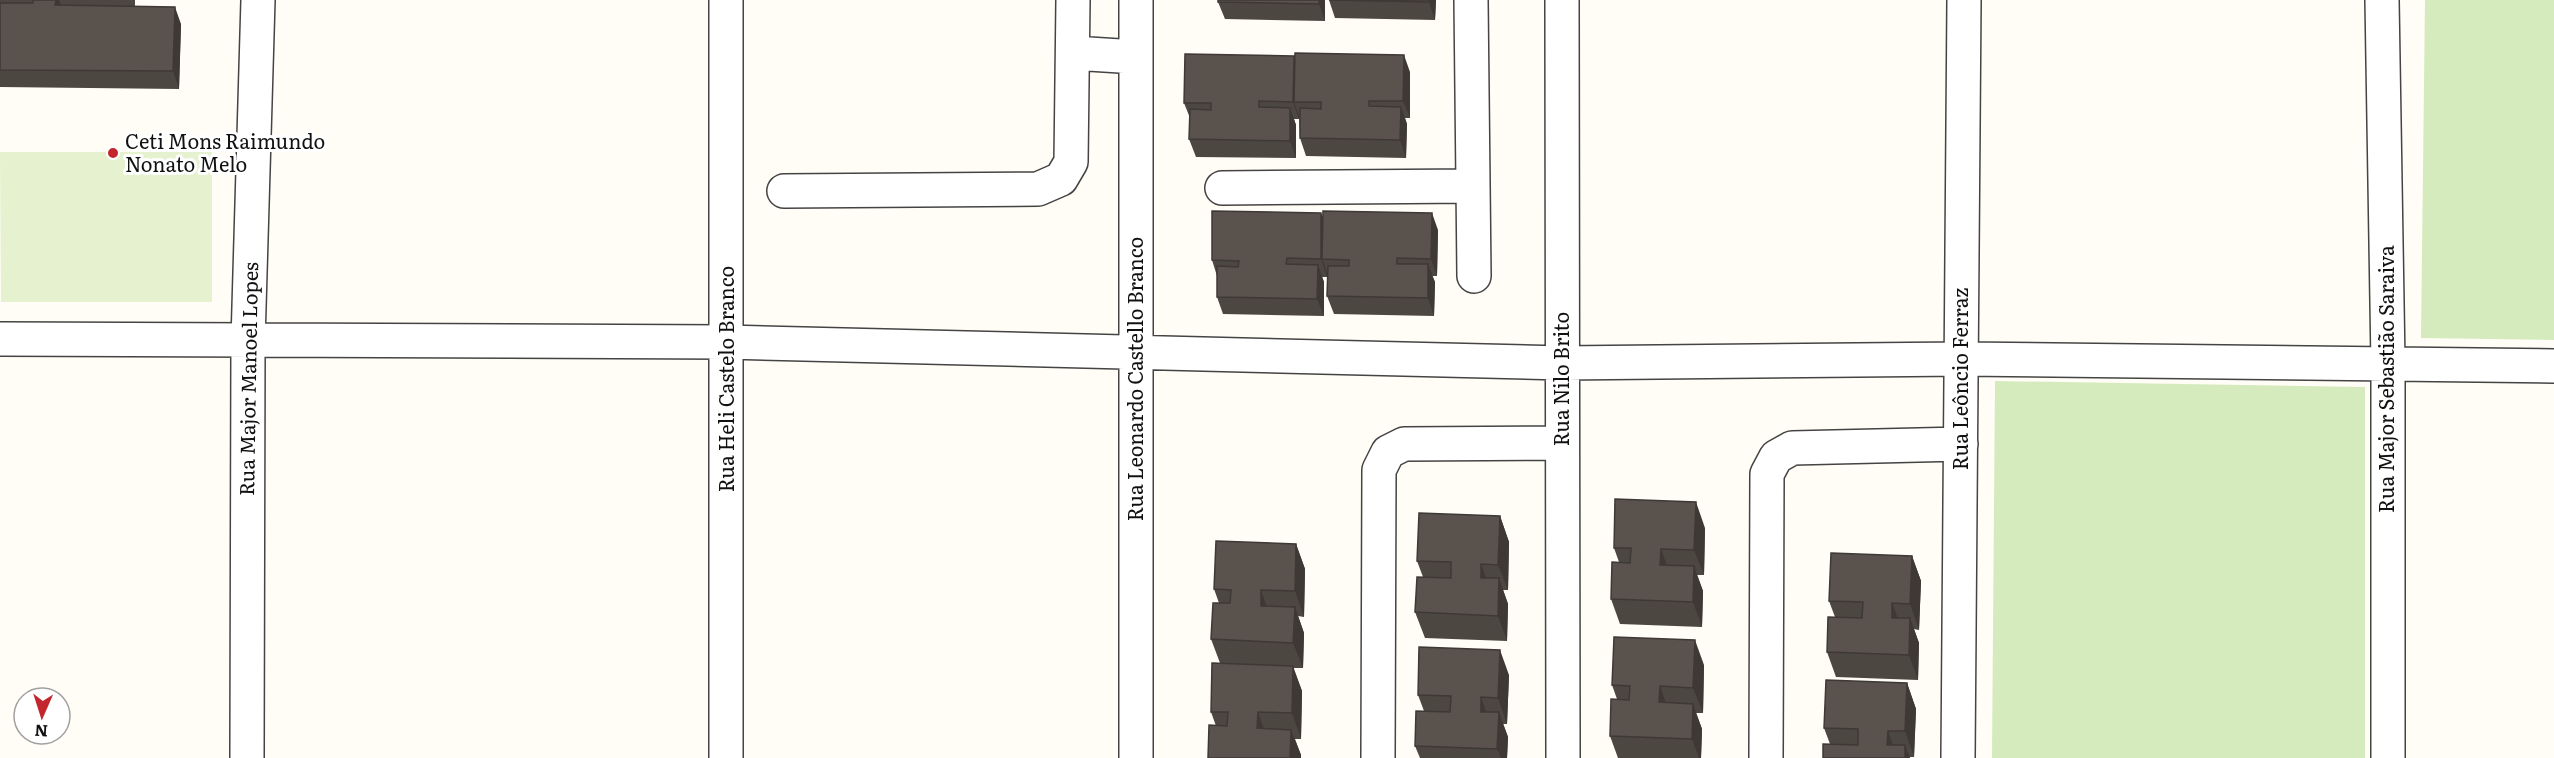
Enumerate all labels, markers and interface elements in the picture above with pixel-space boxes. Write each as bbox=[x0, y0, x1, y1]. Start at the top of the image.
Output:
place label: Ceti Mons Raimundo Nonato Melo bbox=[125, 125, 325, 178]
marker: Ceti Mons Raimundo Nonato Melo bbox=[106, 146, 120, 160]
street label: Rua Leonardo Castello Branco bbox=[1119, 237, 1149, 521]
street label: Rua Major Sebastião Saraiva bbox=[2370, 245, 2400, 513]
street label: Rua Major Manoel Lopes bbox=[230, 262, 264, 496]
street label: Rua Heli Castelo Branco bbox=[710, 266, 740, 492]
street label: Rua Leôncio Ferraz bbox=[1944, 288, 1974, 470]
street label: Rua Nilo Brito bbox=[1545, 312, 1575, 446]
north arrow bbox=[12, 686, 72, 746]
text: N bbox=[34, 720, 49, 744]

